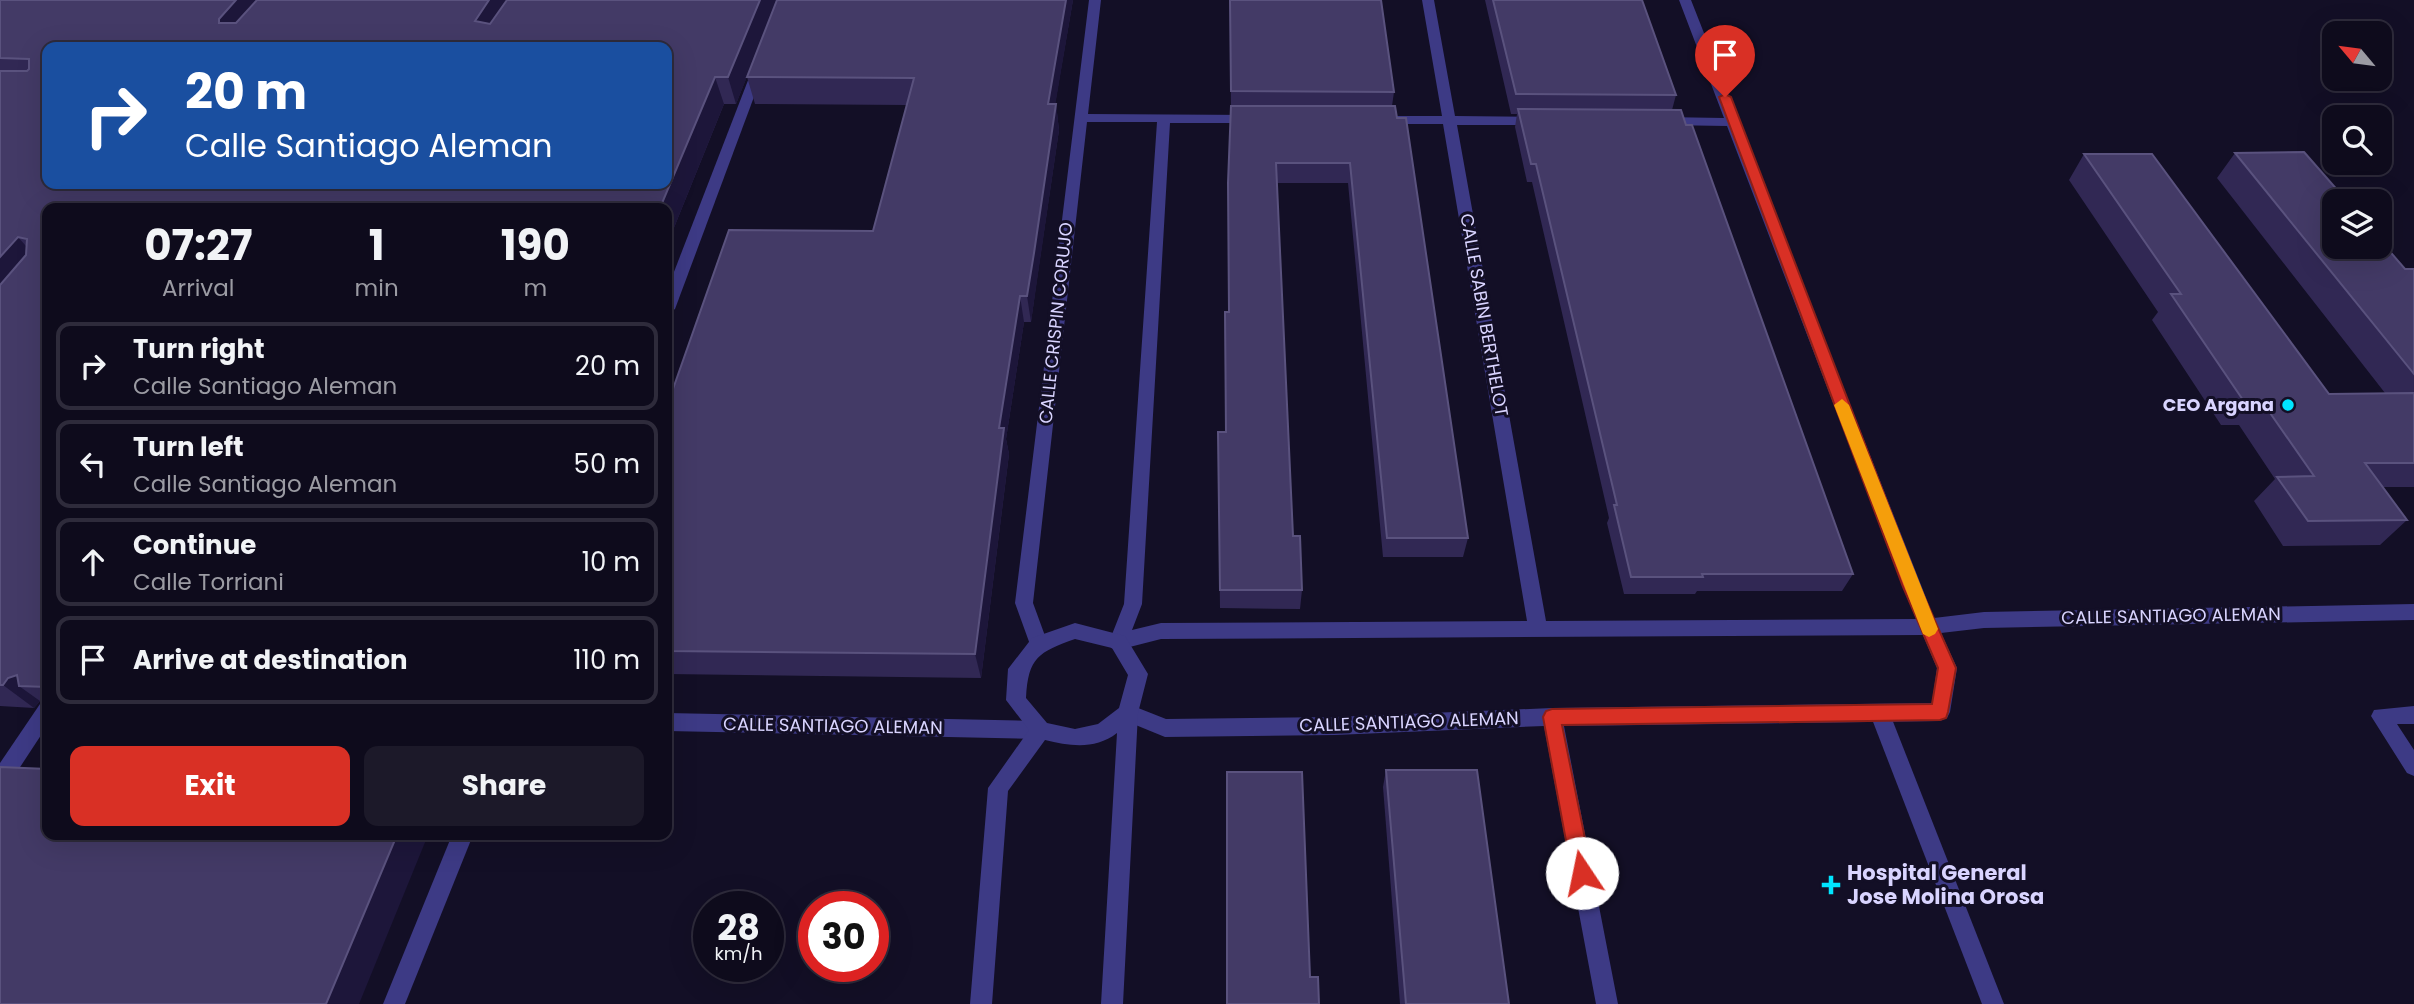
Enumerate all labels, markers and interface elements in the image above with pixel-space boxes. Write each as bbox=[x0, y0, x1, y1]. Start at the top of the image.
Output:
north arrow bbox=[2322, 21, 2392, 91]
map controls bbox=[2322, 21, 2392, 259]
pin bbox=[1695, 25, 1755, 97]
icon: arrive bbox=[1706, 36, 1744, 74]
text: 20 m bbox=[185, 58, 307, 126]
icon: right bbox=[70, 70, 161, 161]
button: search bbox=[2322, 105, 2392, 175]
text: Calle Santiago Aleman bbox=[185, 123, 553, 168]
button: layers bbox=[2322, 189, 2392, 259]
street label: CALLE SABIN BERTHELOT bbox=[1454, 212, 1515, 419]
text: 07:27 bbox=[144, 216, 252, 275]
text: 1 bbox=[369, 216, 384, 275]
text: 190 bbox=[501, 216, 570, 275]
street label: CALLE CRISPIN CORUJO bbox=[1032, 221, 1079, 425]
text: Arrival bbox=[162, 272, 234, 304]
text: min bbox=[355, 272, 399, 304]
text: m bbox=[523, 272, 547, 304]
text: Turn right bbox=[133, 331, 265, 367]
icon: right bbox=[74, 347, 112, 385]
text: 20 m bbox=[575, 348, 640, 384]
text: Calle Santiago Aleman bbox=[133, 370, 397, 402]
place label: CEO Argana bbox=[2163, 392, 2274, 417]
marker: CEO Argana bbox=[2280, 397, 2296, 413]
text: Turn left bbox=[133, 429, 244, 465]
icon: left bbox=[74, 445, 112, 483]
text: 50 m bbox=[574, 446, 640, 482]
text: Calle Santiago Aleman bbox=[133, 468, 397, 500]
text: Continue bbox=[133, 527, 256, 563]
icon: ahead bbox=[74, 543, 112, 581]
text: 10 m bbox=[582, 544, 640, 580]
text: Calle Torriani bbox=[133, 566, 284, 598]
street label: CALLE SANTIAGO ALEMAN bbox=[2061, 601, 2281, 630]
icon: arrive bbox=[74, 641, 112, 679]
text: Arrive at destination bbox=[133, 642, 408, 678]
text: 110 m bbox=[573, 642, 640, 678]
street label: CALLE SANTIAGO ALEMAN bbox=[1299, 705, 1519, 738]
street label: CALLE SANTIAGO ALEMAN bbox=[723, 711, 943, 740]
button: Exit bbox=[70, 746, 350, 826]
button: Share bbox=[364, 746, 644, 826]
position arrow bbox=[1545, 836, 1619, 910]
place label: Hospital General Jose Molina Orosa bbox=[1847, 858, 2044, 911]
marker: Hospital General Jose Molina Orosa bbox=[1821, 875, 1841, 895]
speed limit sign: 30 bbox=[798, 891, 889, 982]
text: 28 bbox=[717, 903, 760, 952]
text: km/h bbox=[715, 941, 762, 966]

